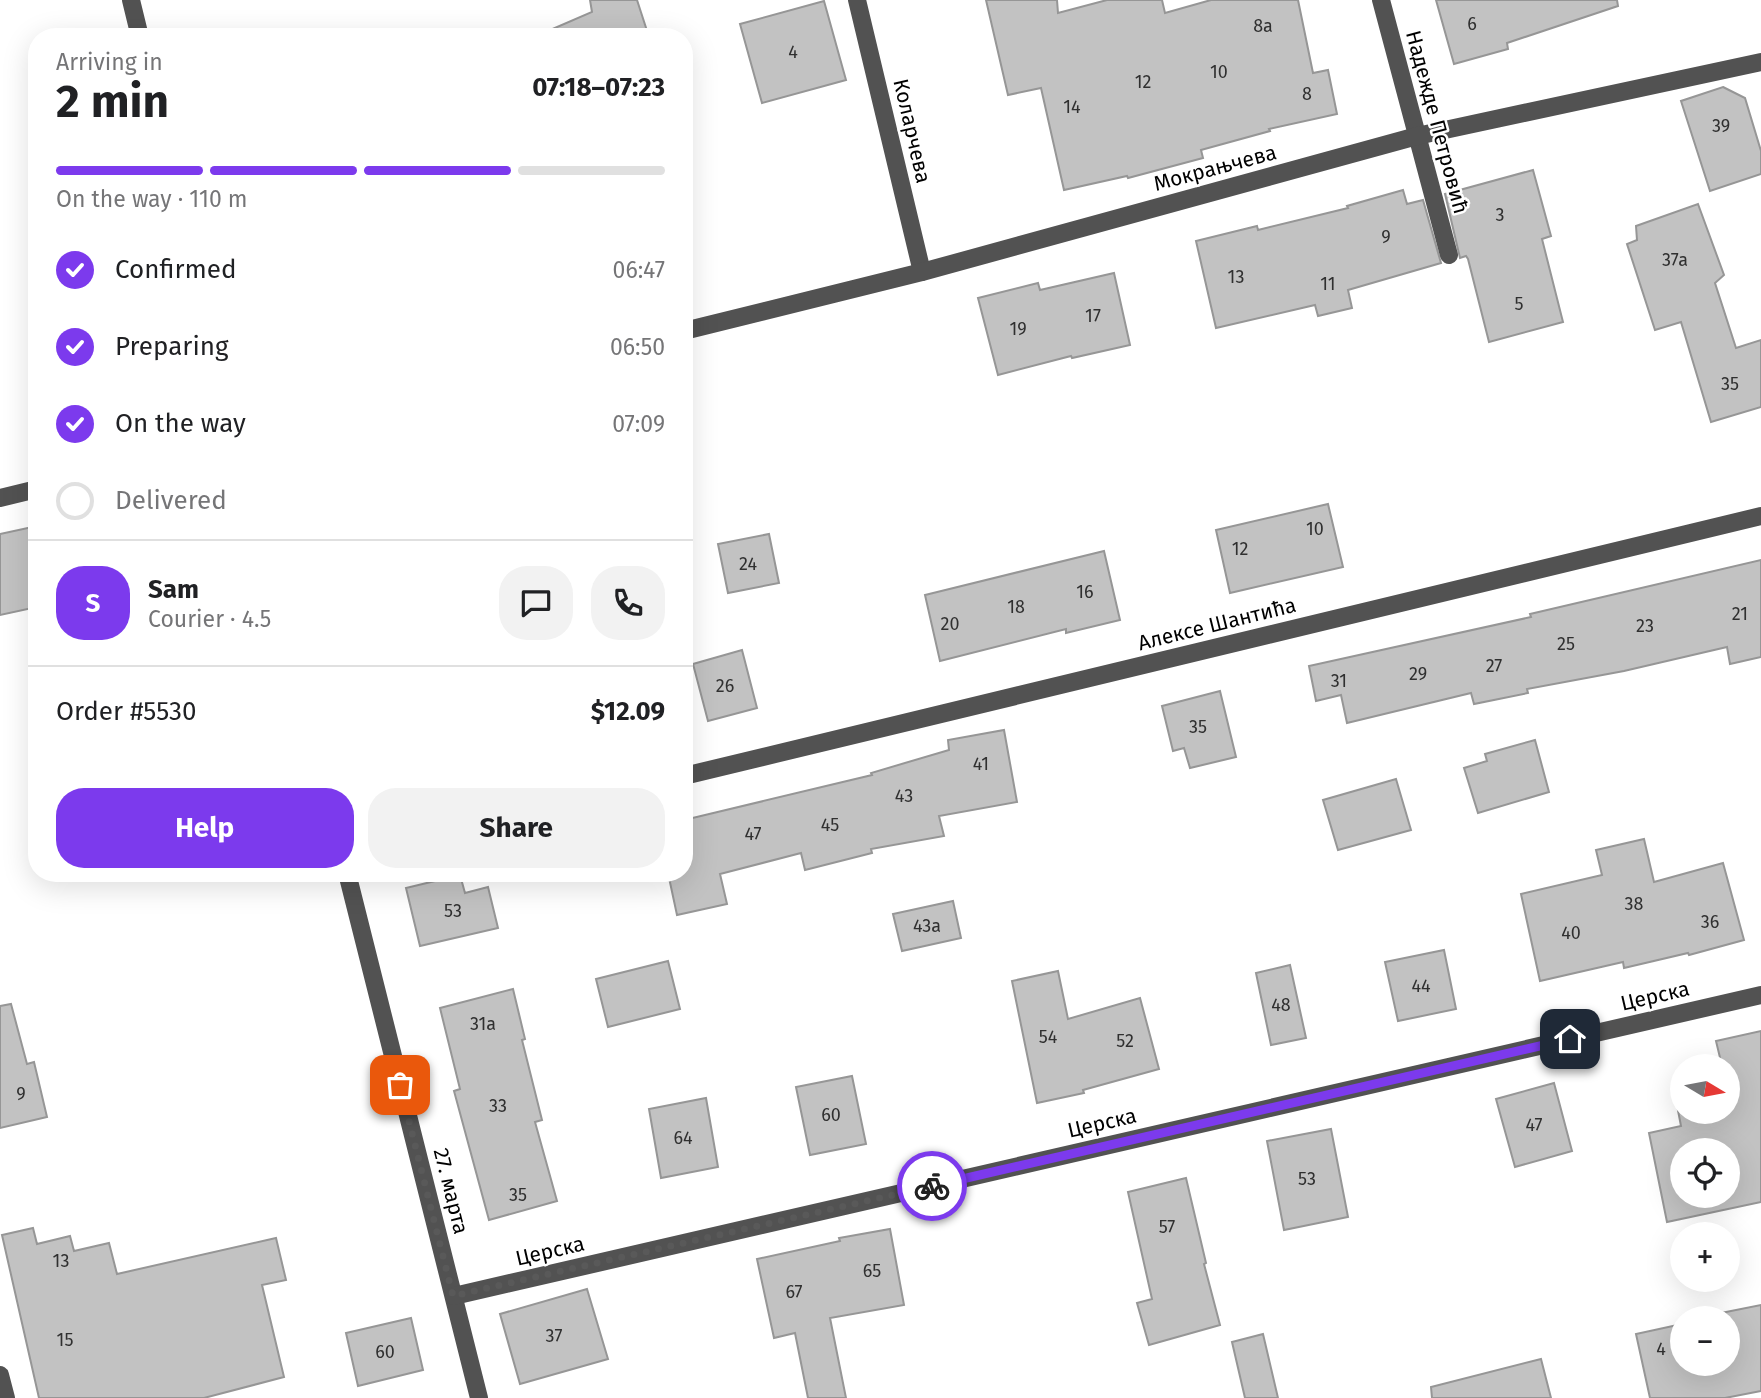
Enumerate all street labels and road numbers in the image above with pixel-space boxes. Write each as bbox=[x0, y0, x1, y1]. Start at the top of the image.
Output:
street label: Надежде Петровић bbox=[1400, 28, 1474, 216]
street label: Коларчева bbox=[887, 76, 937, 186]
street label: Мокрањчева bbox=[1151, 139, 1279, 197]
street label: Алексе Шантића bbox=[1135, 592, 1299, 656]
street label: Церска bbox=[1618, 975, 1692, 1017]
street label: Церска bbox=[1065, 1102, 1139, 1144]
street label: 27. марта bbox=[428, 1145, 474, 1237]
street label: Церска bbox=[513, 1230, 587, 1272]

